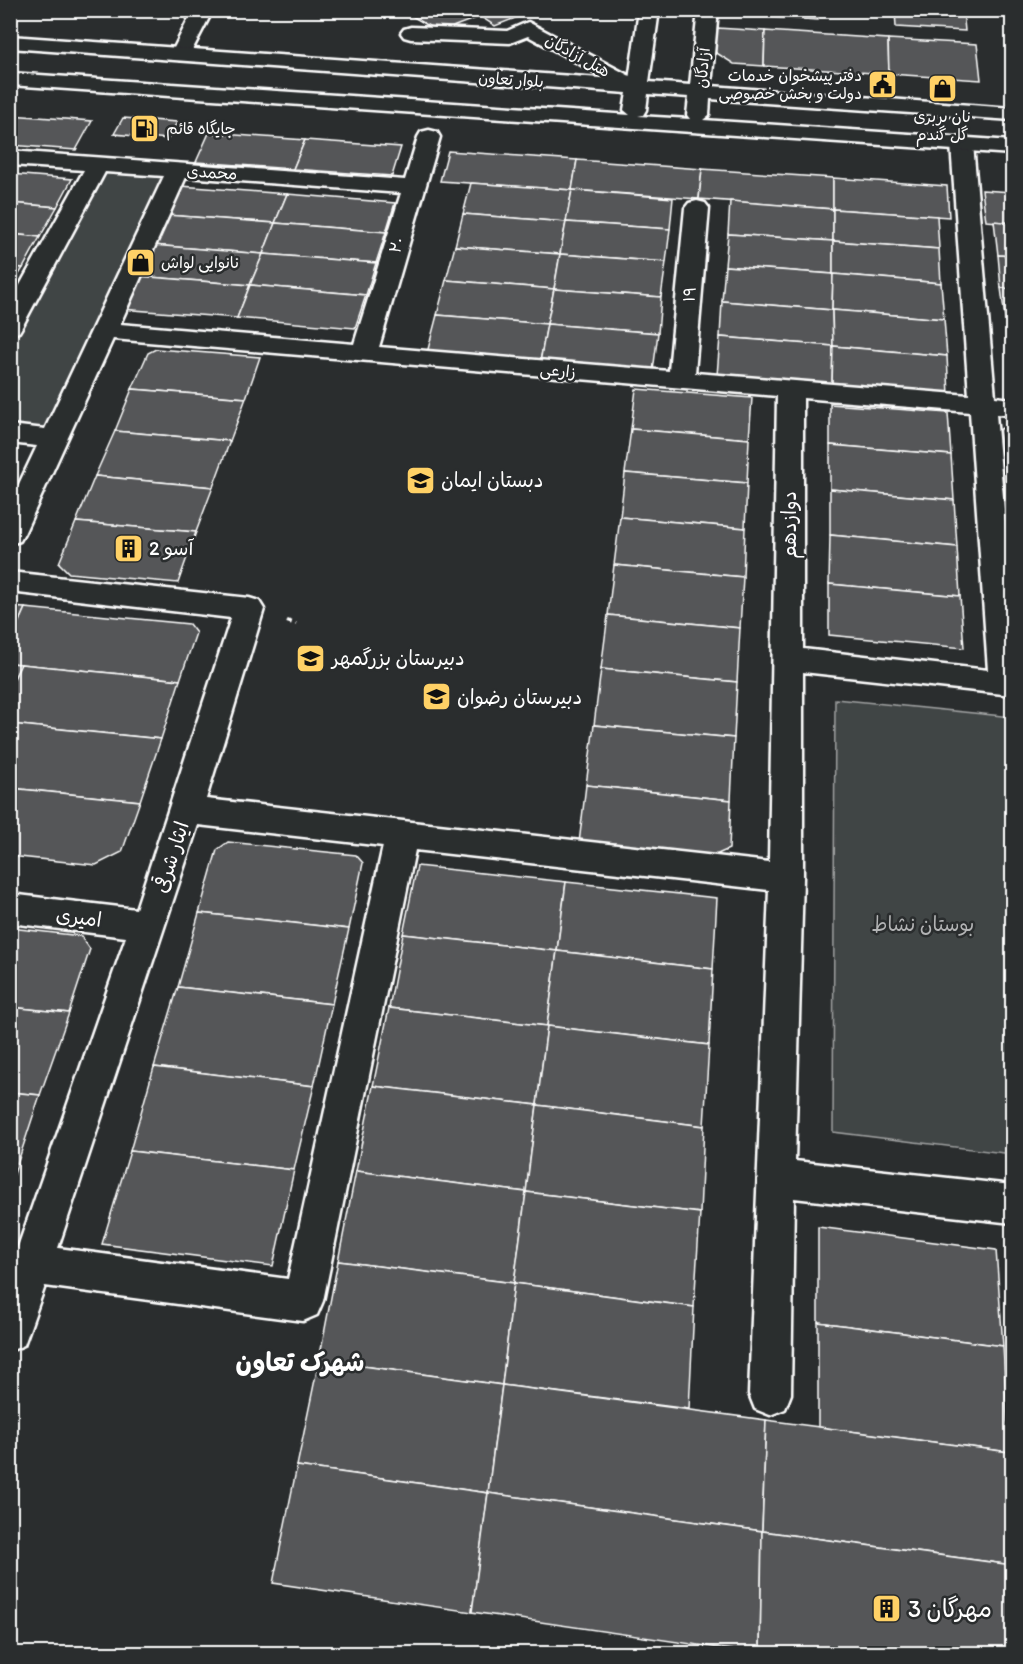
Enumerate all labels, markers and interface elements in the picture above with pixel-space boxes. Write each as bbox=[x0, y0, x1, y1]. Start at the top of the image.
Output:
street label: هتل آزادگان bbox=[542, 30, 613, 81]
street label: آزادگان bbox=[691, 46, 714, 89]
place label: دفتر پیشخوان خدمات دولت و بخش خصوصی bbox=[718, 66, 862, 104]
street label: بلوار تعاون bbox=[478, 68, 544, 92]
public building icon: دفتر پیشخوان خدمات دولت و بخش خصوصی bbox=[867, 68, 899, 100]
shop icon: نان بربری گل گندم bbox=[926, 72, 958, 104]
place label: نان بربری گل گندم bbox=[913, 107, 971, 147]
fuel station icon: جایگاه قائم bbox=[129, 112, 161, 144]
place label: جایگاه قائم bbox=[166, 119, 236, 141]
street label: محمدی bbox=[186, 161, 238, 184]
street label: ۲۰ bbox=[385, 235, 408, 255]
shop icon: نانوایی لواش bbox=[124, 246, 156, 278]
place label: نانوایی لواش bbox=[161, 253, 240, 273]
street label: ۱۹ bbox=[679, 285, 700, 303]
street label: زارعی bbox=[539, 359, 577, 383]
school or university icon: دبستان ایمان bbox=[404, 464, 436, 496]
place label: دبستان ایمان bbox=[441, 468, 543, 492]
street label: دوازدهم bbox=[777, 491, 805, 559]
building icon: آسو 2 bbox=[112, 532, 144, 564]
place label: آسو 2 bbox=[149, 536, 195, 560]
school or university icon: دبیرستان بزرگمهر bbox=[295, 642, 327, 674]
place label: دبیرستان بزرگمهر bbox=[330, 646, 465, 670]
school or university icon: دبیرستان رضوان bbox=[420, 681, 452, 713]
place label: دبیرستان رضوان bbox=[457, 685, 582, 709]
street label: ایثار شرقی bbox=[147, 818, 194, 896]
street label: امیری bbox=[55, 902, 103, 932]
park label: بوستان نشاط bbox=[872, 912, 974, 936]
district label: شهرک تعاون bbox=[236, 1346, 364, 1378]
building icon: مهرگان 3 bbox=[871, 1593, 903, 1625]
place label: مهرگان 3 bbox=[908, 1594, 992, 1623]

